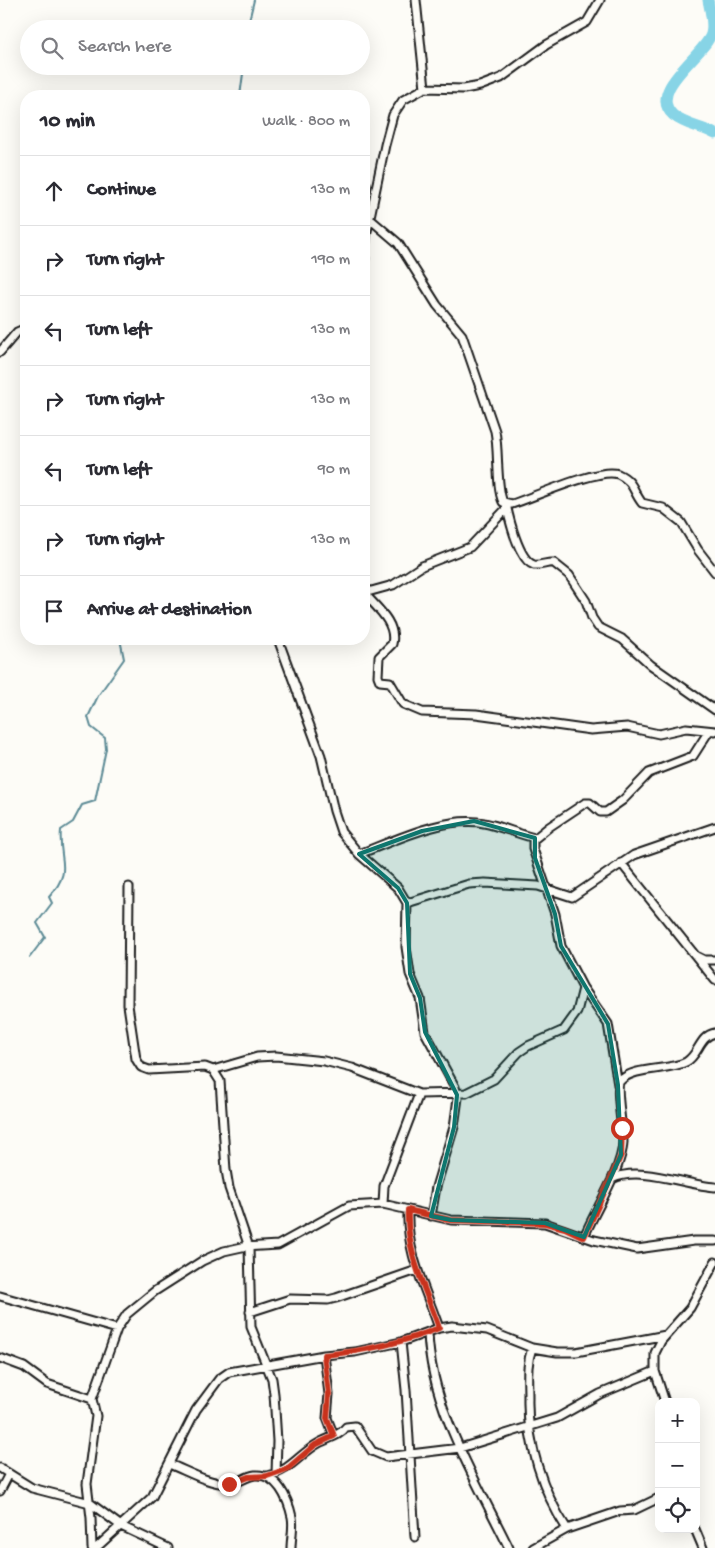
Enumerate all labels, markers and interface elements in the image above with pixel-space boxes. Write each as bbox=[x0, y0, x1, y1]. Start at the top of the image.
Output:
search box bbox=[20, 20, 370, 75]
icon: search bbox=[38, 34, 66, 62]
text: Search here bbox=[78, 36, 172, 59]
text: 10 min bbox=[40, 110, 95, 135]
text: Walk · 800 m bbox=[262, 113, 350, 132]
icon: ahead bbox=[40, 177, 68, 205]
text: Continue bbox=[87, 179, 156, 202]
text: 130 m bbox=[311, 181, 350, 200]
icon: right bbox=[40, 247, 68, 275]
text: Turn right bbox=[87, 249, 163, 272]
text: 190 m bbox=[311, 251, 350, 270]
icon: left bbox=[40, 317, 68, 345]
text: Turn left bbox=[87, 319, 151, 342]
text: 130 m bbox=[311, 321, 350, 340]
icon: right bbox=[40, 387, 68, 415]
text: Turn right bbox=[87, 389, 163, 412]
text: 130 m bbox=[311, 391, 350, 410]
icon: left bbox=[40, 457, 68, 485]
text: Turn left bbox=[87, 459, 151, 482]
text: 90 m bbox=[318, 461, 350, 480]
icon: right bbox=[40, 527, 68, 555]
text: Turn right bbox=[87, 529, 163, 552]
text: 130 m bbox=[311, 531, 350, 550]
icon: arrive bbox=[40, 597, 68, 625]
text: Arrive at destination bbox=[87, 599, 251, 622]
route start bbox=[611, 1117, 634, 1140]
map controls bbox=[655, 1398, 700, 1533]
button: + bbox=[655, 1398, 700, 1443]
button: − bbox=[655, 1443, 700, 1488]
route end bbox=[218, 1473, 241, 1496]
button: locate bbox=[655, 1488, 700, 1533]

